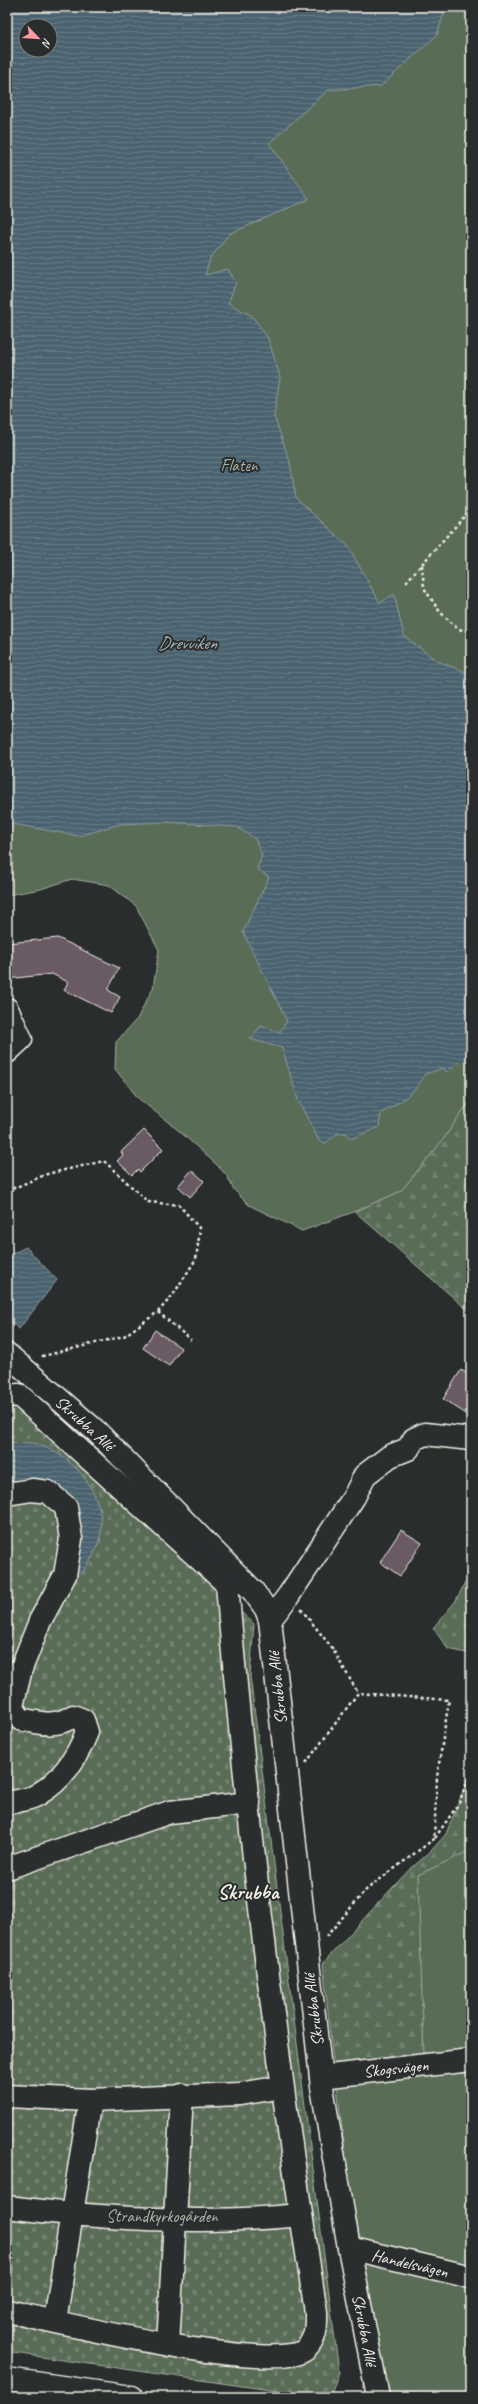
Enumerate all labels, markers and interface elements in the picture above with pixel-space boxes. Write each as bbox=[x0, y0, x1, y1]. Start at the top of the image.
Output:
north arrow bbox=[18, 18, 58, 58]
text: N bbox=[38, 36, 55, 50]
park label: Flaten bbox=[220, 455, 259, 476]
water label: Drevviken bbox=[158, 632, 218, 654]
street label: Skrubba Allé bbox=[51, 1391, 120, 1457]
street label: Skrubba Allé bbox=[263, 1648, 292, 1725]
district label: Skrubba bbox=[217, 1879, 280, 1905]
street label: Skrubba Allé bbox=[298, 1970, 328, 2047]
street label: Skogsvägen bbox=[363, 2055, 430, 2082]
park label: Strandkyrkogården bbox=[106, 2206, 219, 2227]
street label: Handelsvägen bbox=[370, 2245, 450, 2283]
street label: Skrubba Allé bbox=[347, 2292, 382, 2370]

